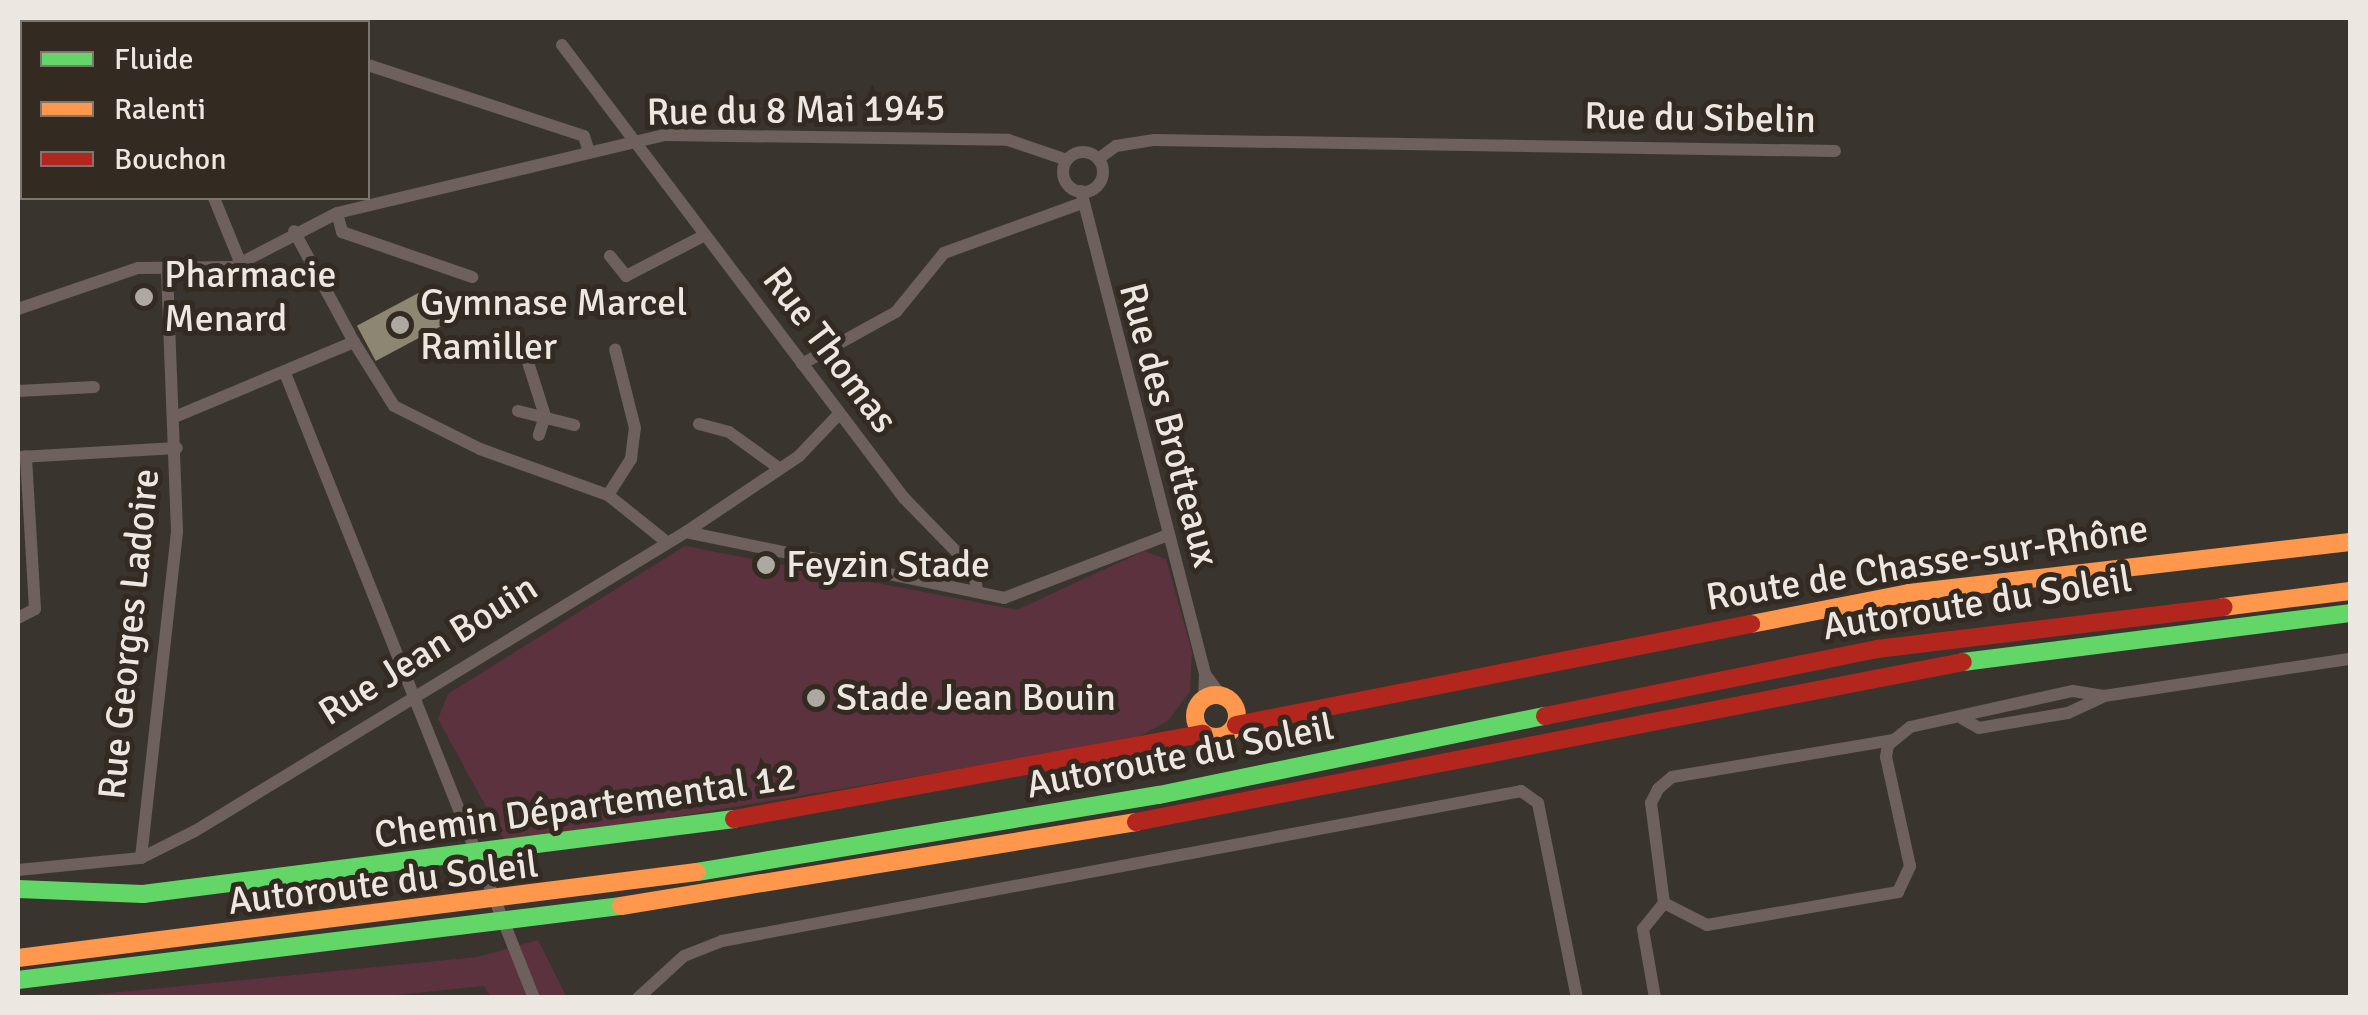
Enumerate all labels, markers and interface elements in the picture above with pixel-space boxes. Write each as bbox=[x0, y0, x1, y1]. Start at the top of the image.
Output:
legend bbox=[20, 20, 370, 200]
text: Fluide bbox=[114, 41, 193, 78]
street label: Rue du 8 Mai 1945 bbox=[646, 85, 946, 135]
text: Ralenti bbox=[114, 91, 206, 128]
street label: Rue du Sibelin bbox=[1584, 93, 1816, 143]
text: Bouchon bbox=[114, 141, 227, 178]
place label: Pharmacie Menard bbox=[164, 252, 337, 342]
street label: Rue Thomas bbox=[753, 258, 907, 442]
street label: Rue des Brotteaux bbox=[1109, 278, 1229, 572]
place label: Gymnase Marcel Ramiller bbox=[420, 280, 687, 370]
marker: Pharmacie Menard bbox=[133, 286, 155, 308]
marker: Gymnase Marcel Ramiller bbox=[389, 314, 411, 336]
street label: Rue Georges Ladoire bbox=[89, 467, 169, 801]
street label: Route de Chasse-sur-Rhône bbox=[1703, 506, 2151, 620]
place label: Feyzin Stade bbox=[786, 542, 990, 588]
marker: Feyzin Stade bbox=[755, 554, 777, 576]
street label: Autoroute du Soleil bbox=[1819, 556, 2135, 650]
street label: Rue Jean Bouin bbox=[310, 565, 546, 735]
place label: Stade Jean Bouin bbox=[836, 675, 1116, 721]
marker: Stade Jean Bouin bbox=[805, 687, 827, 709]
street label: Autoroute du Soleil bbox=[1023, 704, 1337, 808]
street label: Chemin Départemental 12 bbox=[371, 754, 799, 858]
street label: Autoroute du Soleil bbox=[225, 841, 541, 925]

